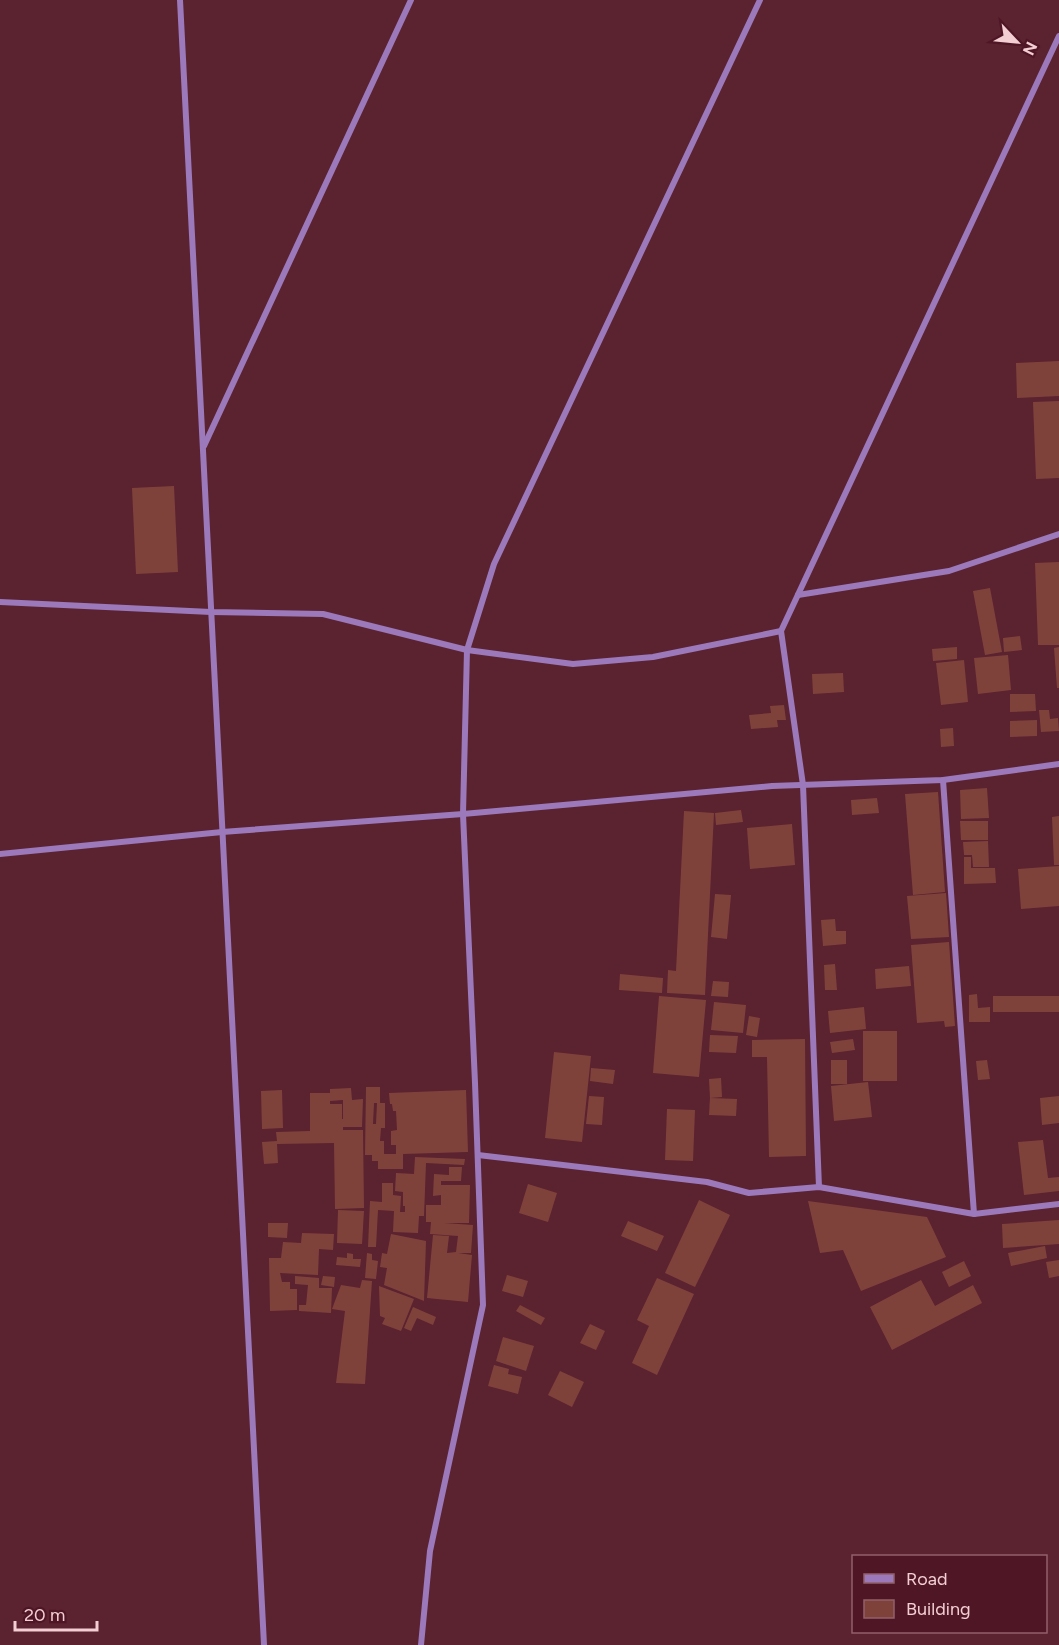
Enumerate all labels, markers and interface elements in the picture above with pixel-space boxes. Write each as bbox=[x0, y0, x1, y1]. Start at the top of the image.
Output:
north arrow bbox=[987, 12, 1047, 72]
text: N bbox=[1019, 39, 1041, 58]
legend bbox=[852, 1555, 1047, 1633]
text: Road bbox=[906, 1568, 947, 1590]
scale bar bbox=[15, 1594, 98, 1632]
text: Building bbox=[906, 1598, 971, 1620]
text: 20 m bbox=[24, 1604, 65, 1626]

